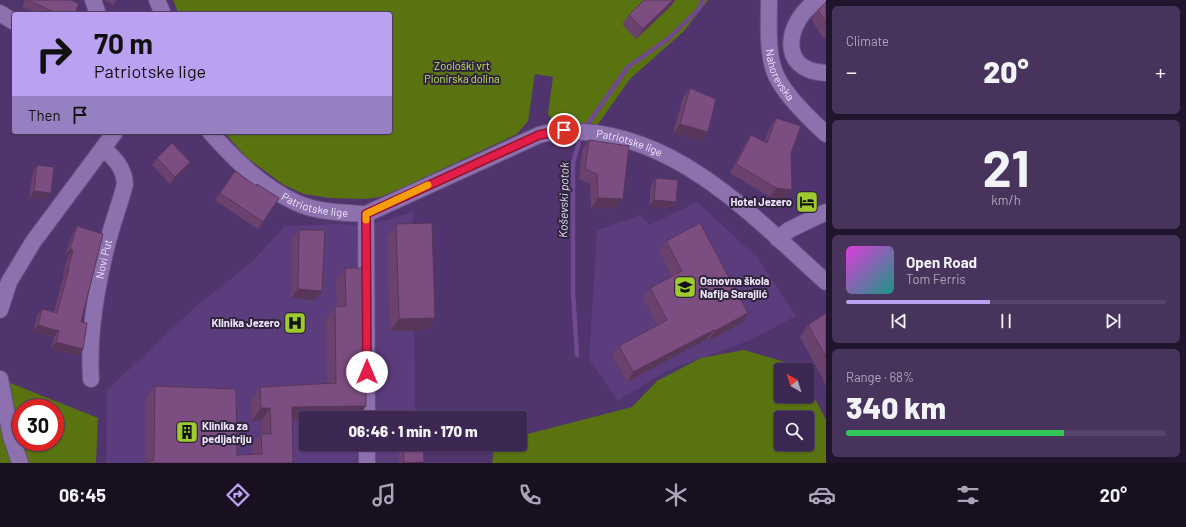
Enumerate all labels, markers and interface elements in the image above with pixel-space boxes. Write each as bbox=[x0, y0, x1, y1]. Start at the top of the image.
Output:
text: 70 m bbox=[94, 26, 153, 60]
icon: right bbox=[28, 28, 80, 80]
text: Climate bbox=[846, 33, 889, 49]
street label: Nahorevska bbox=[764, 48, 797, 103]
text: 20° bbox=[983, 53, 1029, 89]
text: − bbox=[846, 58, 857, 84]
text: + bbox=[1155, 58, 1166, 84]
park label: Zoološki vrt Pionirska dolina bbox=[424, 59, 500, 85]
text: Patriotske lige bbox=[94, 60, 206, 82]
icon: arrive bbox=[69, 104, 91, 126]
text: Then bbox=[28, 106, 61, 124]
pin bbox=[547, 113, 581, 147]
icon: arrive bbox=[553, 119, 575, 141]
street label: Patriotske lige bbox=[596, 126, 665, 159]
text: 21 bbox=[982, 135, 1030, 197]
water label: Koševski potok bbox=[555, 162, 571, 238]
street label: Patriotske lige bbox=[279, 189, 349, 219]
hotel icon: Hotel Jezero bbox=[794, 189, 820, 215]
text: km/h bbox=[991, 192, 1021, 208]
place label: Hotel Jezero bbox=[730, 195, 792, 208]
street label: Novi Put bbox=[92, 238, 114, 280]
text: Open Road bbox=[906, 253, 977, 271]
text: Tom Ferris bbox=[906, 271, 966, 287]
school or university icon: Osnovna škola Nafija Sarajlić bbox=[672, 274, 698, 300]
place label: Osnovna škola Nafija Sarajlić bbox=[700, 274, 770, 300]
hospital icon: Klinika Jezero bbox=[282, 310, 308, 336]
icon: previous bbox=[888, 310, 910, 332]
icon: pause bbox=[995, 310, 1017, 332]
icon: next bbox=[1102, 310, 1124, 332]
place label: Klinika Jezero bbox=[211, 316, 280, 329]
position arrow bbox=[346, 351, 388, 393]
north arrow bbox=[774, 363, 814, 403]
map controls bbox=[774, 363, 814, 451]
text: Range · 68% bbox=[846, 369, 914, 385]
text: 340 km bbox=[846, 389, 946, 425]
speed limit sign: 30 bbox=[12, 399, 64, 451]
button: search bbox=[774, 411, 814, 451]
building icon: Klinika za pedijatriju bbox=[174, 419, 200, 445]
place label: Klinika za pedijatriju bbox=[202, 419, 252, 445]
text: 06:46 · 1 min · 170 m bbox=[348, 422, 478, 440]
icon: directions bbox=[224, 481, 252, 509]
icon: music bbox=[370, 481, 398, 509]
icon: phone bbox=[516, 481, 544, 509]
icon: climate bbox=[662, 481, 690, 509]
icon: car bbox=[808, 481, 836, 509]
icon: filters bbox=[954, 481, 982, 509]
text: 06:45 bbox=[59, 484, 106, 506]
text: 20° bbox=[1100, 484, 1127, 506]

